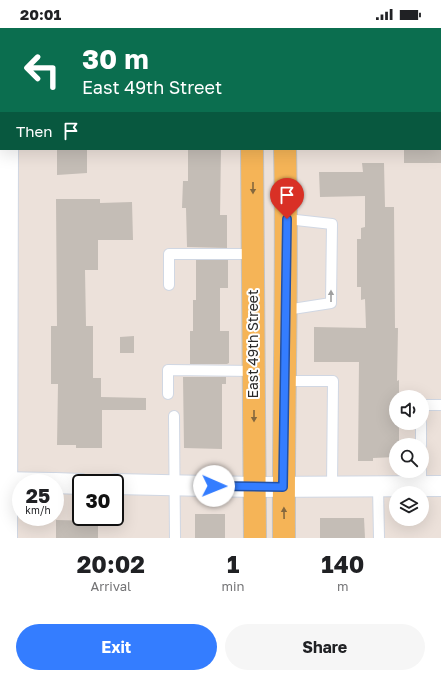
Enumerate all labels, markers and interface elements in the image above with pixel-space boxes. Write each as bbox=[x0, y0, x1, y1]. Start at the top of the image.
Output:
text: 20:01 bbox=[20, 5, 61, 23]
text: 30 m bbox=[82, 42, 149, 75]
icon: left bbox=[16, 44, 68, 96]
text: East 49th Street bbox=[82, 76, 222, 98]
icon: arrive bbox=[60, 120, 82, 142]
text: Then bbox=[16, 122, 52, 140]
pin bbox=[270, 178, 304, 219]
one-way arrow bbox=[250, 182, 256, 195]
icon: arrive bbox=[276, 184, 298, 206]
one-way arrow bbox=[328, 289, 334, 302]
street label: East 49th Street bbox=[244, 290, 261, 399]
map controls bbox=[389, 390, 429, 526]
button: sound bbox=[389, 390, 429, 430]
one-way arrow bbox=[251, 410, 257, 423]
button: search bbox=[389, 438, 429, 478]
position arrow bbox=[193, 465, 235, 507]
speed limit sign: 30 bbox=[72, 474, 124, 526]
text: 25 bbox=[26, 483, 50, 507]
button: layers bbox=[389, 486, 429, 526]
text: km/h bbox=[25, 504, 51, 516]
one-way arrow bbox=[281, 506, 287, 519]
text: 20:02 bbox=[77, 549, 145, 578]
text: 1 bbox=[227, 549, 239, 578]
text: 140 bbox=[321, 549, 364, 578]
text: Arrival bbox=[90, 578, 131, 594]
text: min bbox=[222, 578, 245, 594]
text: m bbox=[337, 578, 349, 594]
button: Exit bbox=[16, 624, 217, 670]
button: Share bbox=[225, 624, 425, 670]

